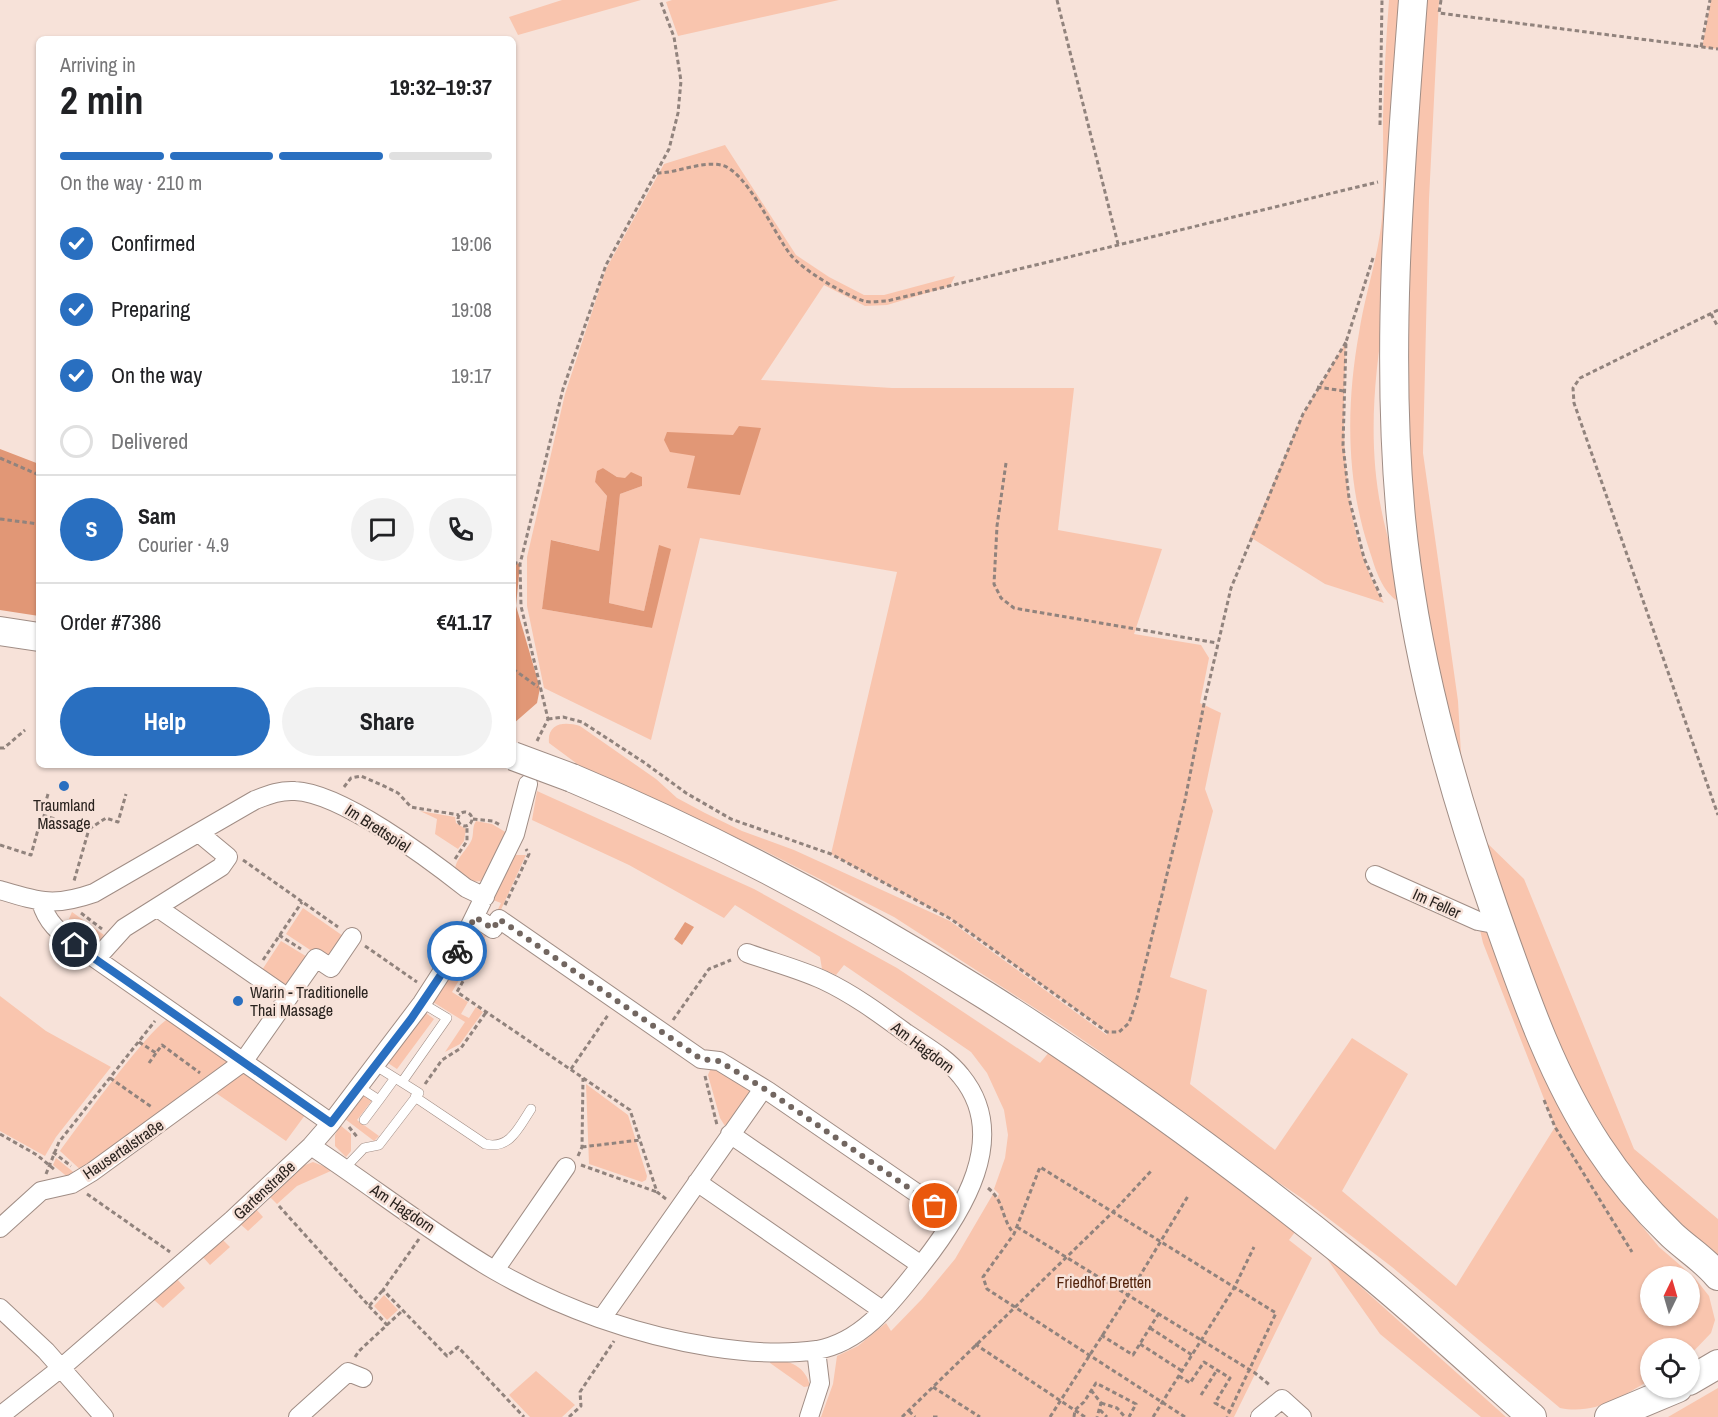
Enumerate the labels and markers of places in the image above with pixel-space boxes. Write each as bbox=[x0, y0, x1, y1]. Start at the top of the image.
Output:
marker: Traumland Massage bbox=[57, 779, 71, 793]
place label: Traumland Massage bbox=[33, 794, 95, 834]
pin bbox=[49, 919, 100, 970]
place label: Warin - Traditionelle Thai Massage bbox=[250, 981, 368, 1021]
marker: Warin - Traditionelle Thai Massage bbox=[231, 994, 245, 1008]
pin bbox=[909, 1180, 960, 1231]

